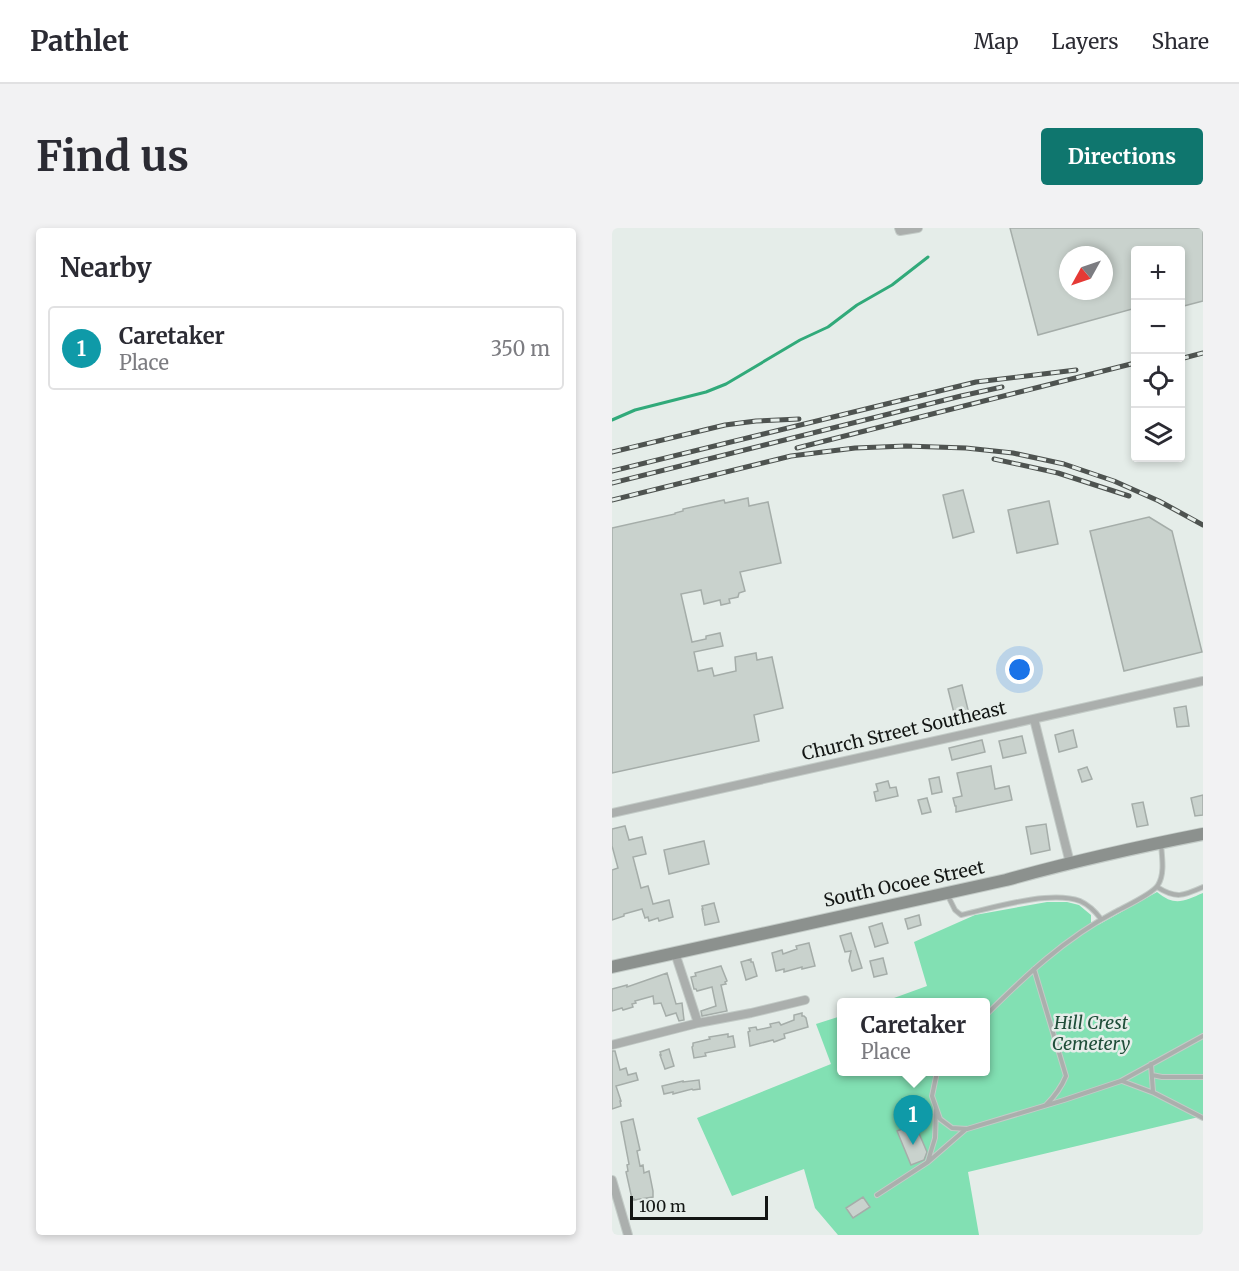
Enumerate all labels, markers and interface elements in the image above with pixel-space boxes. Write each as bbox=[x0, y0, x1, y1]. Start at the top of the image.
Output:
text: Pathlet bbox=[30, 23, 129, 59]
text: Map bbox=[974, 28, 1019, 55]
text: Layers bbox=[1052, 28, 1119, 55]
text: Share bbox=[1152, 28, 1209, 55]
button: Directions bbox=[1041, 128, 1203, 185]
text: Find us bbox=[36, 130, 189, 182]
north arrow bbox=[1059, 246, 1113, 300]
map controls bbox=[1131, 246, 1185, 462]
button: + bbox=[1131, 246, 1185, 300]
text: Nearby bbox=[60, 251, 152, 284]
button: − bbox=[1131, 300, 1185, 354]
text: Caretaker bbox=[119, 322, 225, 350]
text: 1 bbox=[77, 336, 86, 361]
text: 350 m bbox=[491, 336, 550, 361]
text: Place bbox=[119, 350, 169, 375]
button: locate bbox=[1131, 354, 1185, 408]
button: layers bbox=[1131, 408, 1185, 462]
your location bbox=[1005, 655, 1034, 684]
street label: Church Street Southeast bbox=[800, 696, 1008, 765]
street label: South Ocoee Street bbox=[821, 855, 986, 912]
popup bbox=[837, 998, 990, 1076]
text: Caretaker bbox=[861, 1011, 966, 1039]
park label: Hill Crest Cemetery bbox=[1052, 1011, 1130, 1055]
text: Place bbox=[861, 1039, 911, 1064]
pin: 1 bbox=[894, 1096, 932, 1145]
scale bar bbox=[630, 1193, 768, 1220]
text: 100 m bbox=[639, 1196, 686, 1216]

